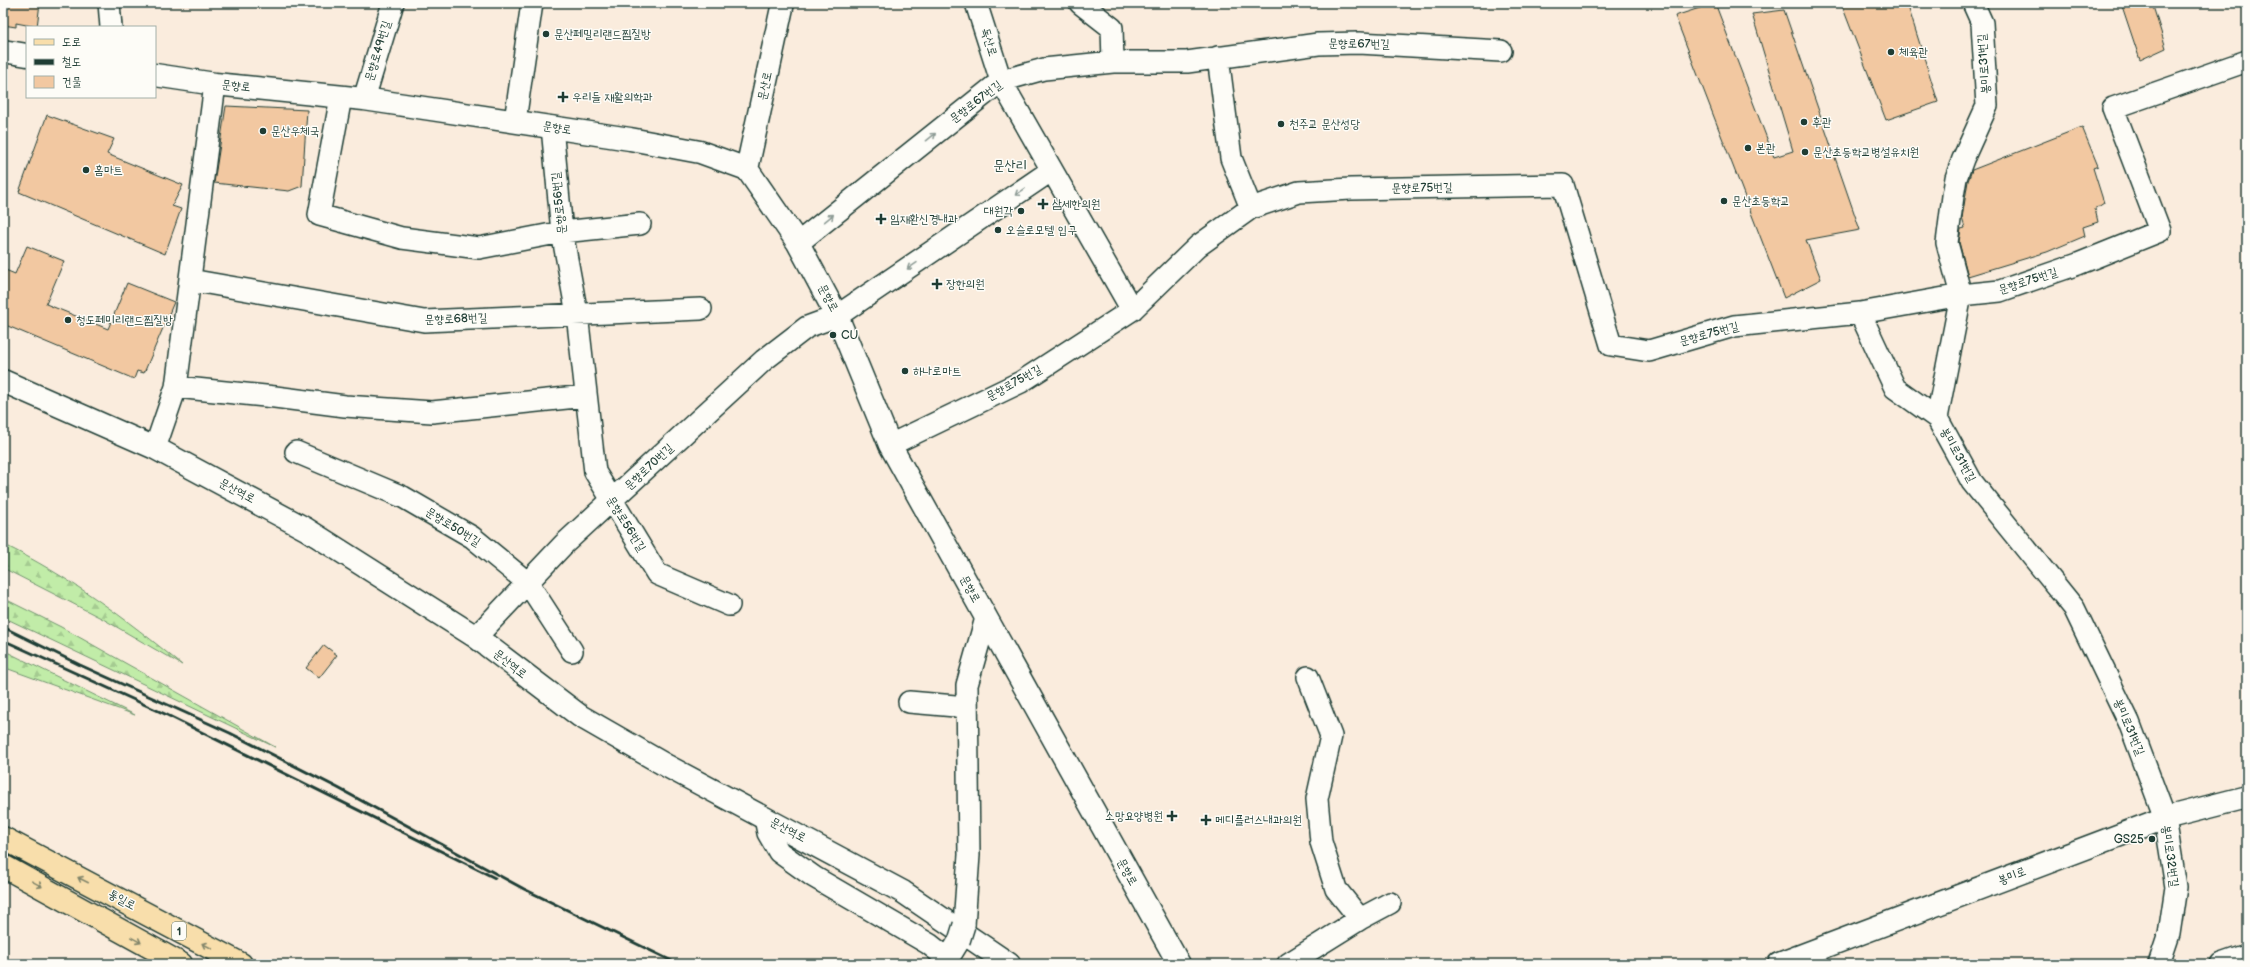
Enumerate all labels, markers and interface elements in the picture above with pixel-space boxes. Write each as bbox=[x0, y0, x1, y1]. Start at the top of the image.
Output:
street label: 문향로49번길 bbox=[362, 19, 394, 83]
legend bbox=[26, 26, 156, 98]
street label: 독산로 bbox=[978, 26, 1000, 58]
place label: 문산페밀리랜드찜질방 bbox=[554, 27, 651, 42]
marker: 문산페밀리랜드찜질방 bbox=[541, 29, 551, 39]
street label: 봉미로31번길 bbox=[1974, 33, 1994, 95]
text: 도로 bbox=[62, 35, 81, 50]
street label: 문향로67번길 bbox=[1328, 36, 1390, 52]
place label: 체육관 bbox=[1899, 45, 1928, 60]
marker: 체육관 bbox=[1886, 47, 1896, 57]
text: 철도 bbox=[62, 55, 81, 70]
street label: 문산로 bbox=[755, 70, 775, 102]
text: 건물 bbox=[62, 75, 82, 90]
street label: 문향로 bbox=[221, 77, 251, 95]
street label: 문향로67번길 bbox=[947, 77, 1005, 127]
place label: 우리들 재활의학과 bbox=[572, 90, 653, 105]
marker: 우리들 재활의학과 bbox=[557, 91, 569, 103]
place label: 후관 bbox=[1812, 115, 1832, 130]
place label: 천주교 문산성당 bbox=[1289, 117, 1360, 132]
marker: 후관 bbox=[1799, 117, 1809, 127]
street label: 문향로 bbox=[542, 118, 572, 138]
marker: 천주교 문산성당 bbox=[1276, 119, 1286, 129]
place label: 문산우체국 bbox=[271, 124, 319, 139]
marker: 문산우체국 bbox=[258, 126, 268, 136]
one-way arrow bbox=[925, 133, 936, 142]
place label: 본관 bbox=[1756, 141, 1776, 156]
marker: 본관 bbox=[1743, 143, 1753, 153]
place label: 문산초등학교병설유치원 bbox=[1813, 145, 1919, 160]
marker: 문산초등학교병설유치원 bbox=[1800, 147, 1810, 157]
district label: 문산리 bbox=[993, 157, 1027, 174]
place label: 홈마트 bbox=[94, 163, 123, 178]
marker: 홈마트 bbox=[81, 165, 91, 175]
street label: 문향로56번길 bbox=[548, 171, 570, 235]
street label: 문향로75번길 bbox=[1391, 180, 1453, 196]
one-way arrow bbox=[1014, 188, 1025, 196]
place label: 문산초등학교 bbox=[1732, 194, 1790, 209]
marker: 문산초등학교 bbox=[1719, 196, 1729, 206]
place label: 삼세한의원 bbox=[1052, 197, 1100, 212]
marker: 삼세한의원 bbox=[1037, 198, 1049, 210]
place label: 대원각 bbox=[984, 204, 1013, 219]
marker: 대원각 bbox=[1016, 206, 1026, 216]
place label: 임재환신경내과 bbox=[890, 212, 958, 227]
marker: 임재환신경내과 bbox=[875, 213, 887, 225]
one-way arrow bbox=[823, 214, 834, 223]
place label: 오슬로모텔 입구 bbox=[1006, 223, 1077, 238]
marker: 오슬로모텔 입구 bbox=[993, 225, 1003, 235]
one-way arrow bbox=[907, 262, 918, 270]
street label: 문향로75번길 bbox=[1997, 264, 2060, 298]
place label: 장한의원 bbox=[946, 277, 985, 292]
marker: 장한의원 bbox=[931, 278, 943, 290]
street label: 문향로 bbox=[815, 282, 841, 314]
street label: 문향로68번길 bbox=[424, 310, 488, 328]
place label: 청도페미리랜드찜질방 bbox=[76, 313, 173, 328]
marker: 청도페미리랜드찜질방 bbox=[63, 315, 73, 325]
street label: 문향로75번길 bbox=[1678, 319, 1741, 349]
place label: CU bbox=[841, 328, 858, 343]
marker: CU bbox=[828, 330, 838, 340]
street label: 문향로75번길 bbox=[984, 361, 1045, 404]
place label: 하나로마트 bbox=[913, 364, 961, 379]
marker: 하나로마트 bbox=[900, 366, 910, 376]
street label: 봉미로31번길 bbox=[1937, 425, 1979, 485]
street label: 문향로70번길 bbox=[621, 440, 677, 493]
street label: 문산역로 bbox=[216, 475, 258, 507]
street label: 문향로56번길 bbox=[603, 494, 649, 555]
street label: 문향로50번길 bbox=[423, 504, 484, 550]
street label: 문향로 bbox=[956, 573, 984, 605]
street label: 문산역로 bbox=[490, 646, 530, 682]
street label: 봉미로31번길 bbox=[2110, 696, 2148, 758]
place label: 소망요양병원 bbox=[1105, 809, 1163, 824]
marker: 소망요양병원 bbox=[1166, 810, 1178, 822]
place label: 메디플러스내과의원 bbox=[1215, 813, 1302, 828]
street label: 문산역로 bbox=[767, 814, 809, 846]
marker: 메디플러스내과의원 bbox=[1200, 814, 1212, 826]
street label: 봉미로32번길 bbox=[2158, 824, 2182, 888]
place label: GS25 bbox=[2114, 832, 2144, 847]
marker: GS25 bbox=[2147, 834, 2157, 844]
street label: 문향로 bbox=[1113, 856, 1141, 888]
street label: 봉미로 bbox=[1996, 864, 2028, 888]
one-way arrow bbox=[77, 875, 89, 883]
one-way arrow bbox=[31, 881, 43, 889]
street label: 통일로 bbox=[106, 887, 138, 913]
road number: 1 bbox=[172, 922, 186, 940]
one-way arrow bbox=[130, 936, 142, 944]
one-way arrow bbox=[201, 941, 213, 949]

